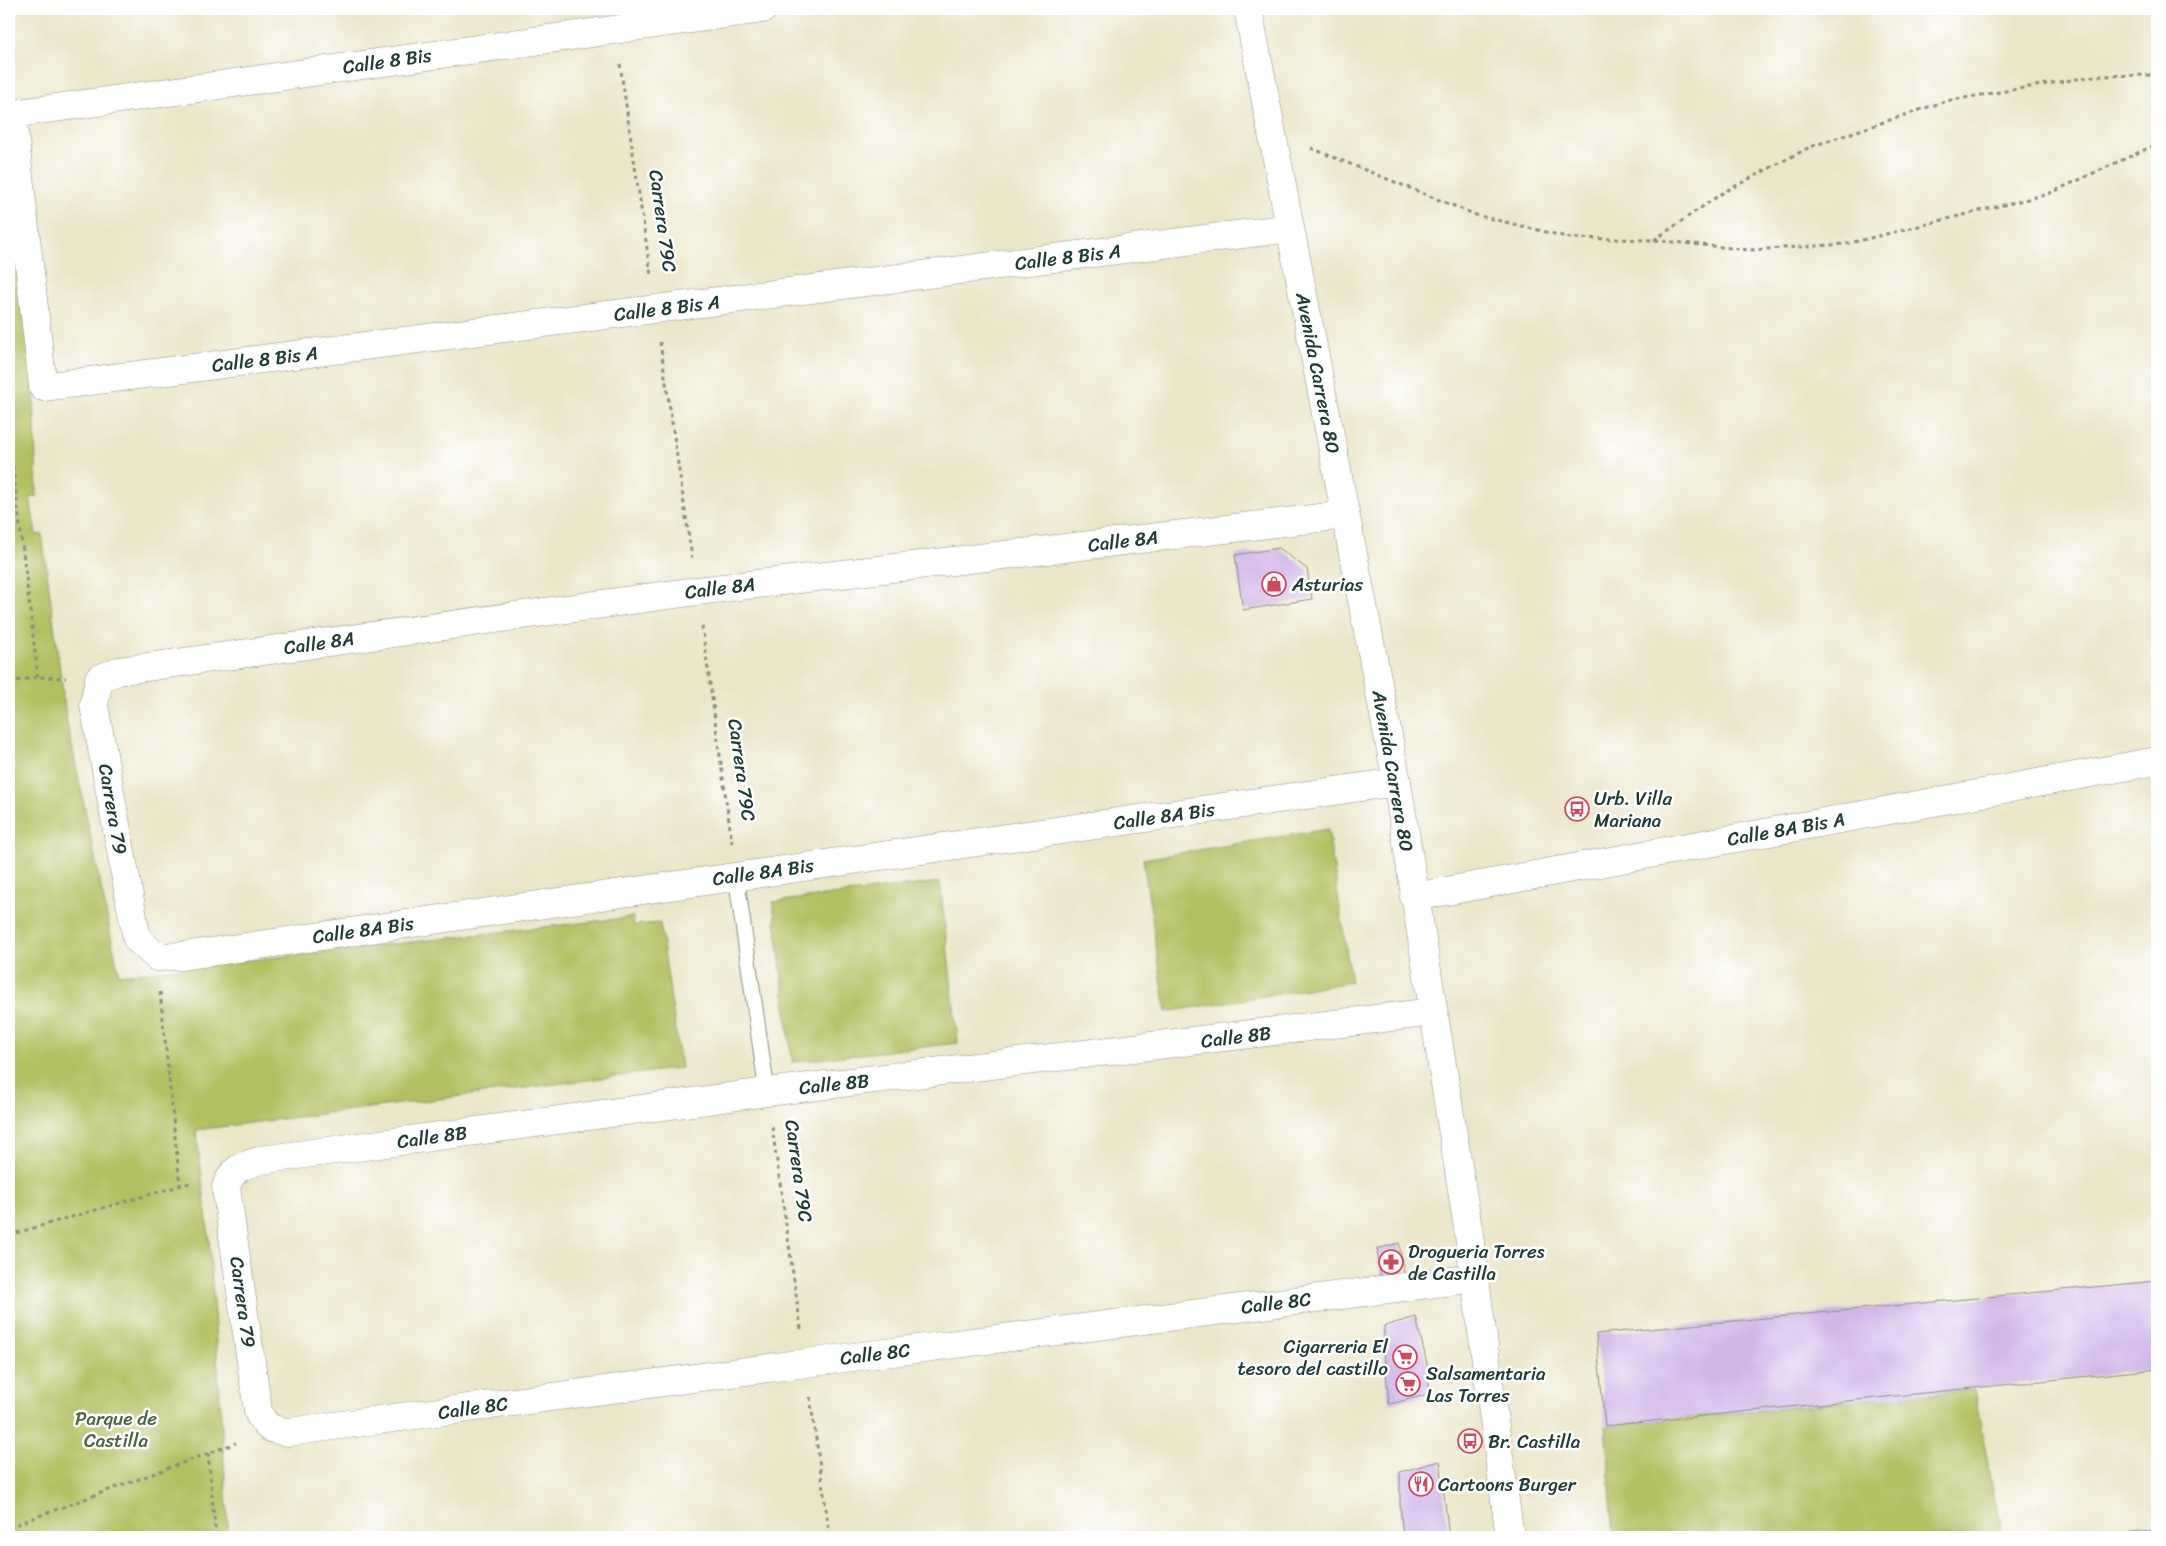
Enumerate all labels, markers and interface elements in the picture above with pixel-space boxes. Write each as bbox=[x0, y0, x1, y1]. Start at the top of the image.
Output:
street label: Calle 8 Bis bbox=[340, 38, 434, 84]
street label: Carrera 79C bbox=[639, 168, 687, 275]
street label: Calle 8 Bis A bbox=[1013, 234, 1123, 280]
street label: Calle 8 Bis A bbox=[612, 285, 722, 331]
street label: Avenida Carrera 80 bbox=[1286, 289, 1350, 456]
street label: Calle 8 Bis A bbox=[210, 336, 320, 382]
street label: Calle 8A bbox=[1086, 520, 1160, 562]
street label: Calle 8A bbox=[683, 567, 757, 609]
place label: Asturias bbox=[1291, 568, 1363, 601]
shop icon: Asturias bbox=[1261, 571, 1287, 597]
street label: Calle 8A bbox=[282, 622, 356, 664]
street label: Avenida Carrera 80 bbox=[1362, 687, 1423, 854]
street label: Carrera 79C bbox=[718, 717, 766, 824]
street label: Carrera 79 bbox=[89, 761, 137, 857]
place label: Urb. Villa Mariana bbox=[1594, 782, 1673, 837]
street label: Calle 8A Bis bbox=[1111, 793, 1217, 839]
bus stop icon: Urb. Villa Mariana bbox=[1564, 796, 1590, 822]
street label: Calle 8A Bis A bbox=[1725, 802, 1847, 856]
street label: Calle 8A Bis bbox=[710, 849, 816, 895]
street label: Calle 8A Bis bbox=[310, 907, 416, 953]
street label: Calle 8B bbox=[1199, 1016, 1273, 1058]
street label: Calle 8B bbox=[797, 1064, 871, 1104]
street label: Calle 8B bbox=[395, 1116, 469, 1158]
street label: Carrera 79C bbox=[775, 1118, 823, 1225]
place label: Drogueria Torres de Castilla bbox=[1408, 1235, 1545, 1290]
pharmacy icon: Drogueria Torres de Castilla bbox=[1378, 1249, 1404, 1275]
street label: Carrera 79 bbox=[220, 1254, 266, 1350]
street label: Calle 8C bbox=[1239, 1282, 1313, 1324]
place label: Cigarreria El tesoro del castillo bbox=[1237, 1330, 1389, 1385]
street label: Calle 8C bbox=[838, 1333, 912, 1375]
supermarket icon: Cigarreria El tesoro del castillo bbox=[1392, 1344, 1418, 1370]
place label: Salsamentaria Las Torres bbox=[1426, 1357, 1546, 1412]
supermarket icon: Salsamentaria Las Torres bbox=[1395, 1371, 1421, 1397]
street label: Calle 8C bbox=[436, 1387, 510, 1429]
park label: Parque de Castilla bbox=[75, 1402, 157, 1457]
place label: Br. Castilla bbox=[1488, 1425, 1581, 1458]
bus stop icon: Br. Castilla bbox=[1457, 1428, 1483, 1454]
place label: Cartoons Burger bbox=[1438, 1468, 1577, 1501]
restaurant icon: Cartoons Burger bbox=[1408, 1471, 1434, 1497]

